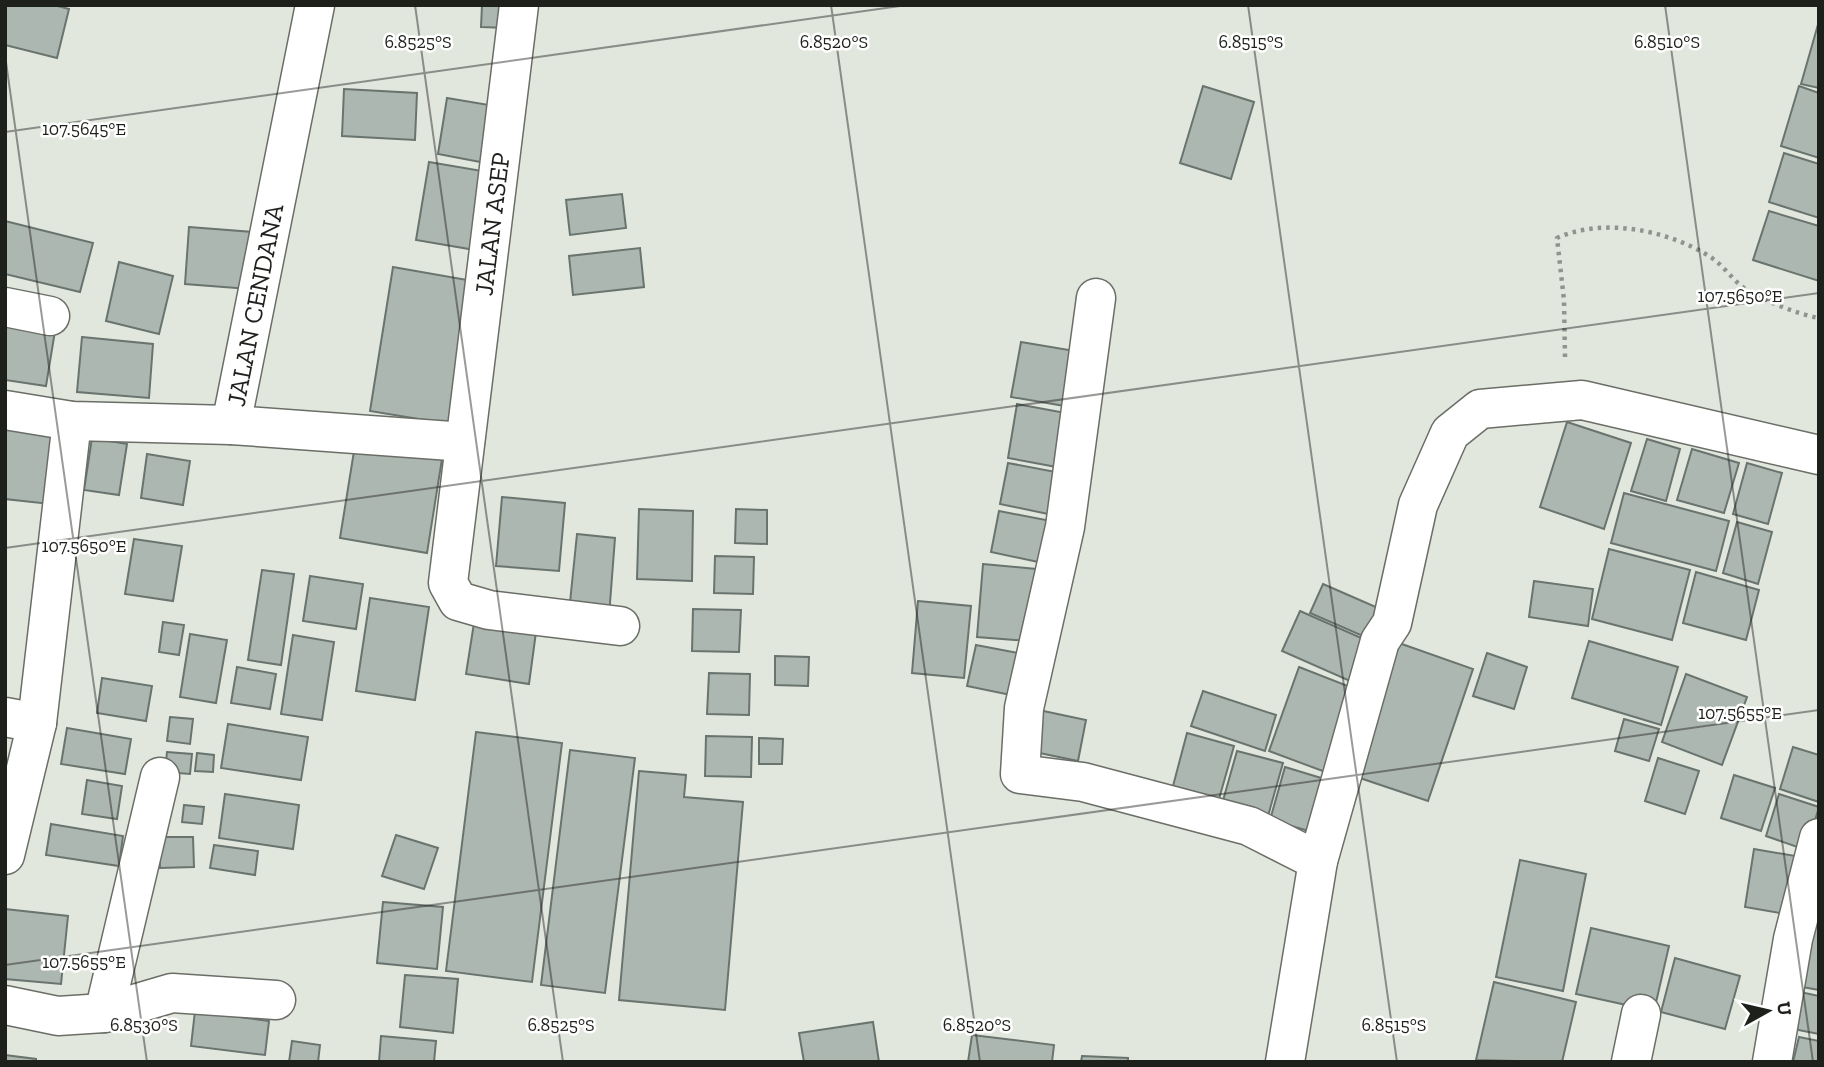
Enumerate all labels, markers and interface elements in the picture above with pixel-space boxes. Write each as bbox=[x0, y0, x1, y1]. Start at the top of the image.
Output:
text: 6.8525°S bbox=[384, 31, 452, 53]
text: 6.8520°S bbox=[800, 31, 868, 53]
text: 6.8515°S bbox=[1219, 31, 1283, 53]
text: 6.8510°S bbox=[1634, 31, 1700, 53]
text: 107.5645°E bbox=[42, 118, 126, 140]
street label: JALAN ASEP bbox=[467, 150, 517, 297]
street label: JALAN CENDANA bbox=[220, 200, 290, 409]
text: 107.5650°E bbox=[1698, 285, 1782, 307]
text: 107.5650°E bbox=[42, 535, 126, 557]
text: 107.5655°E bbox=[1698, 702, 1782, 724]
text: 107.5655°E bbox=[42, 951, 126, 973]
north arrow bbox=[1733, 976, 1803, 1046]
text: U bbox=[1772, 1000, 1797, 1017]
text: 6.8530°S bbox=[110, 1014, 178, 1036]
text: 6.8525°S bbox=[527, 1014, 595, 1036]
text: 6.8520°S bbox=[943, 1014, 1011, 1036]
text: 6.8515°S bbox=[1362, 1014, 1426, 1036]

